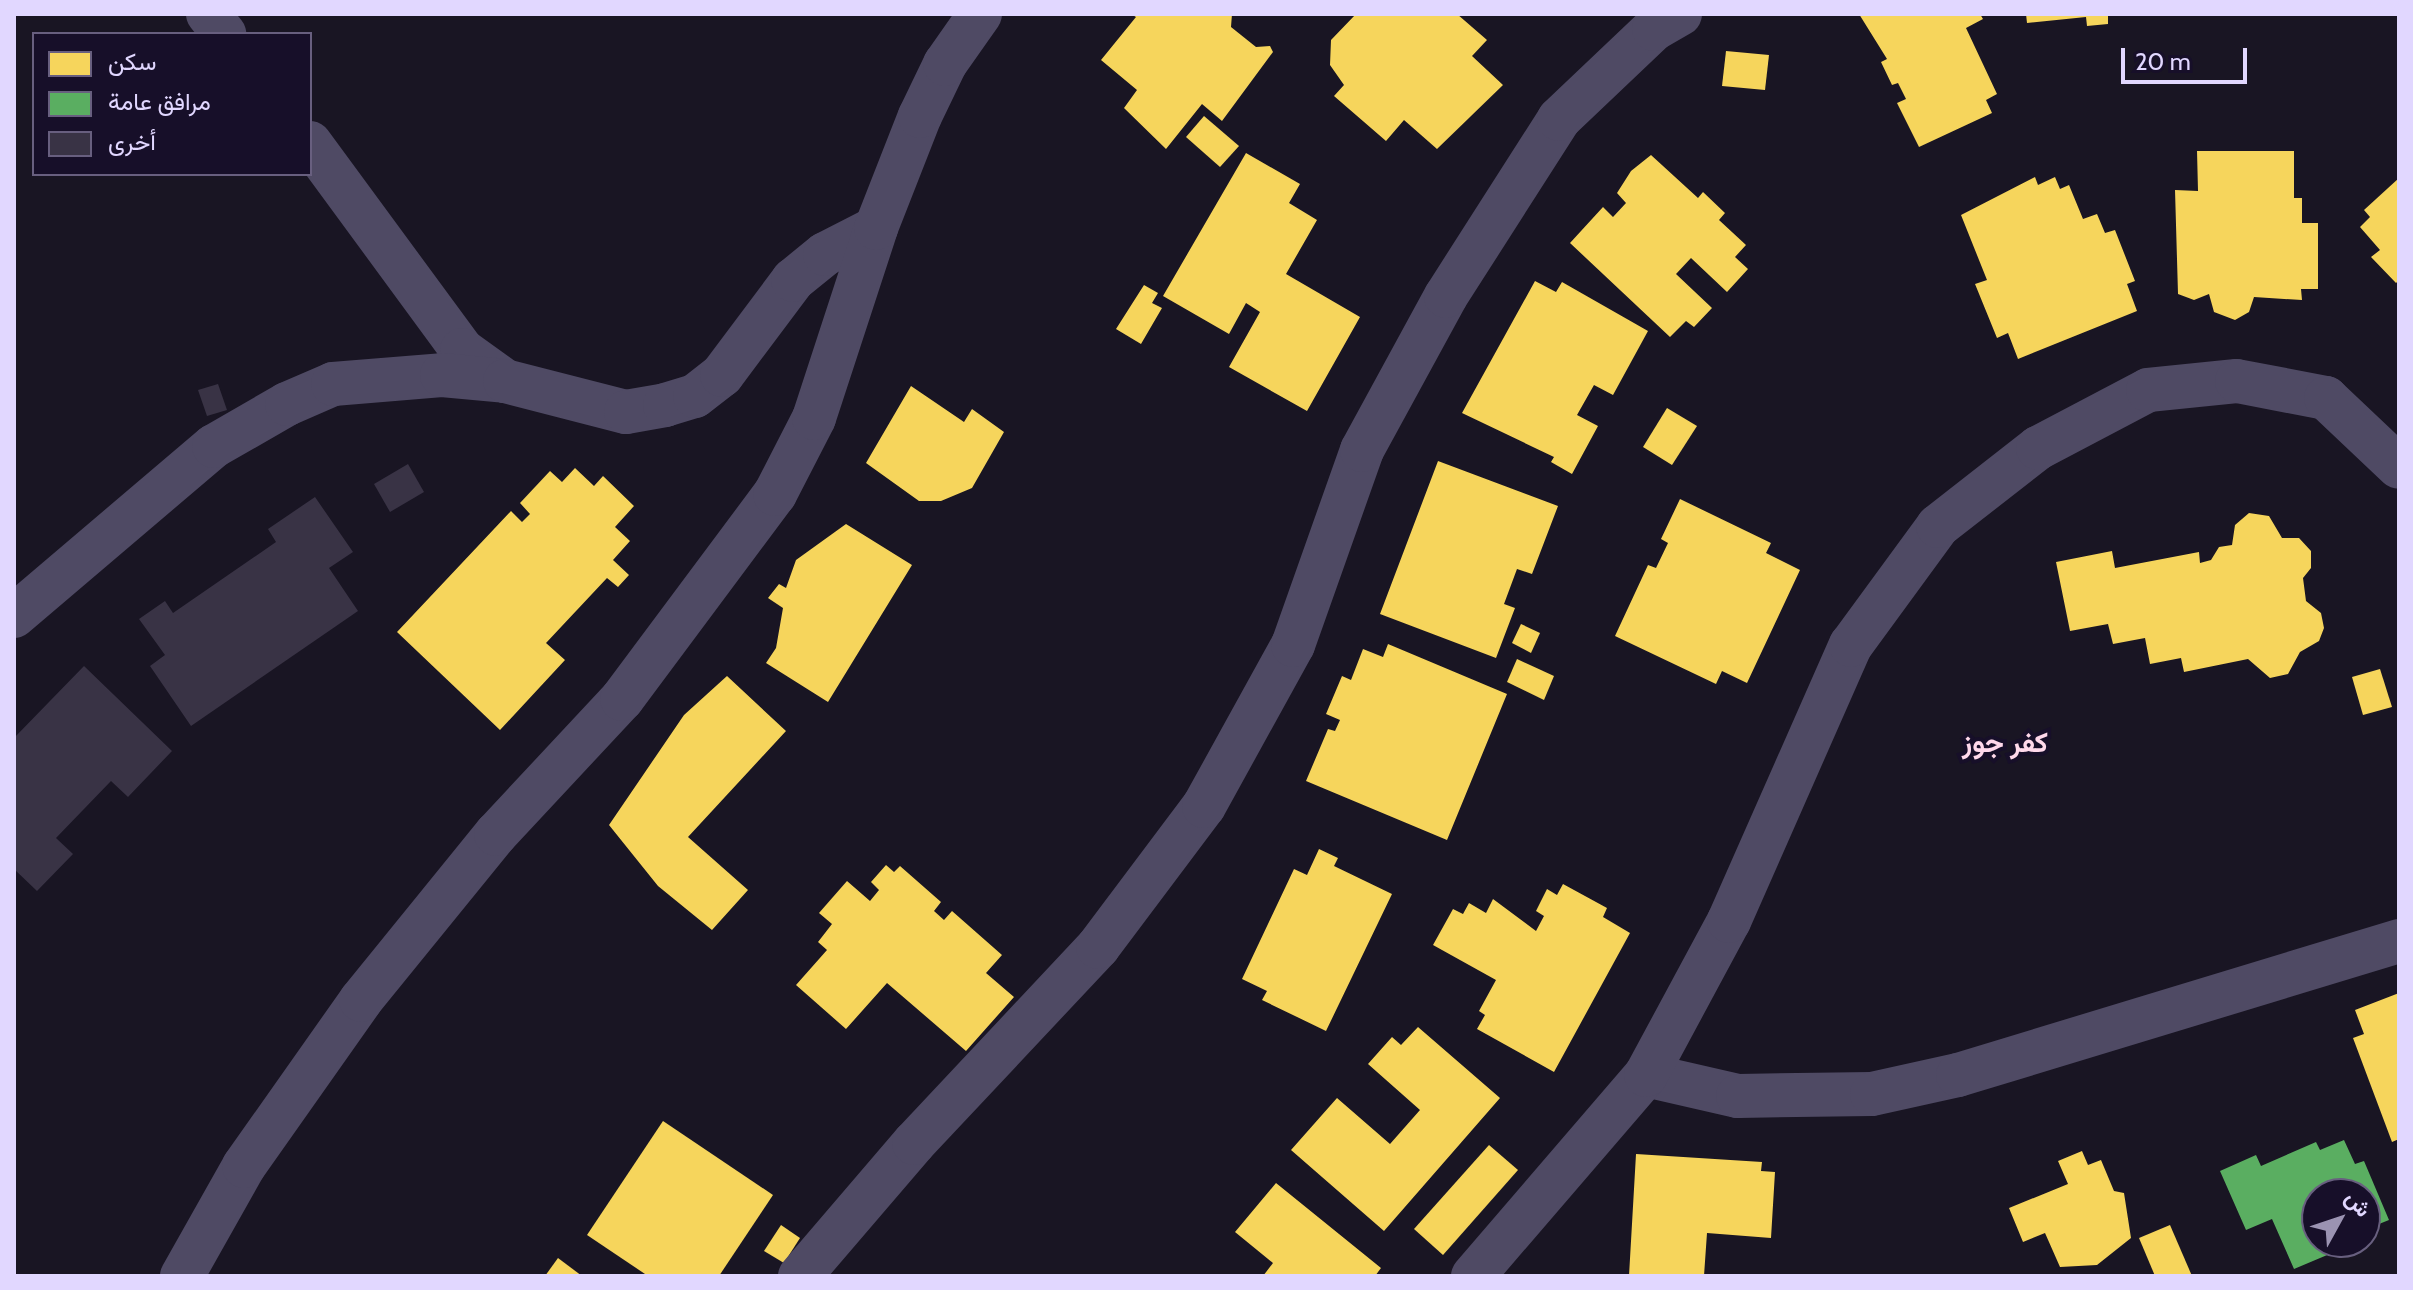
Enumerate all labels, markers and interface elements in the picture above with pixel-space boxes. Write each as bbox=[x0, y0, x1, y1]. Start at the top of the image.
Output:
legend bbox=[32, 32, 312, 176]
scale bar bbox=[2125, 32, 2251, 82]
text: سكن bbox=[108, 47, 157, 76]
text: 20 m bbox=[2135, 47, 2191, 76]
text: مرافق عامة bbox=[108, 87, 211, 116]
text: أخرى bbox=[108, 127, 156, 156]
district label: كفر جوز bbox=[1962, 725, 2048, 759]
north arrow bbox=[2301, 1178, 2381, 1258]
text: ش bbox=[2339, 1185, 2377, 1222]

